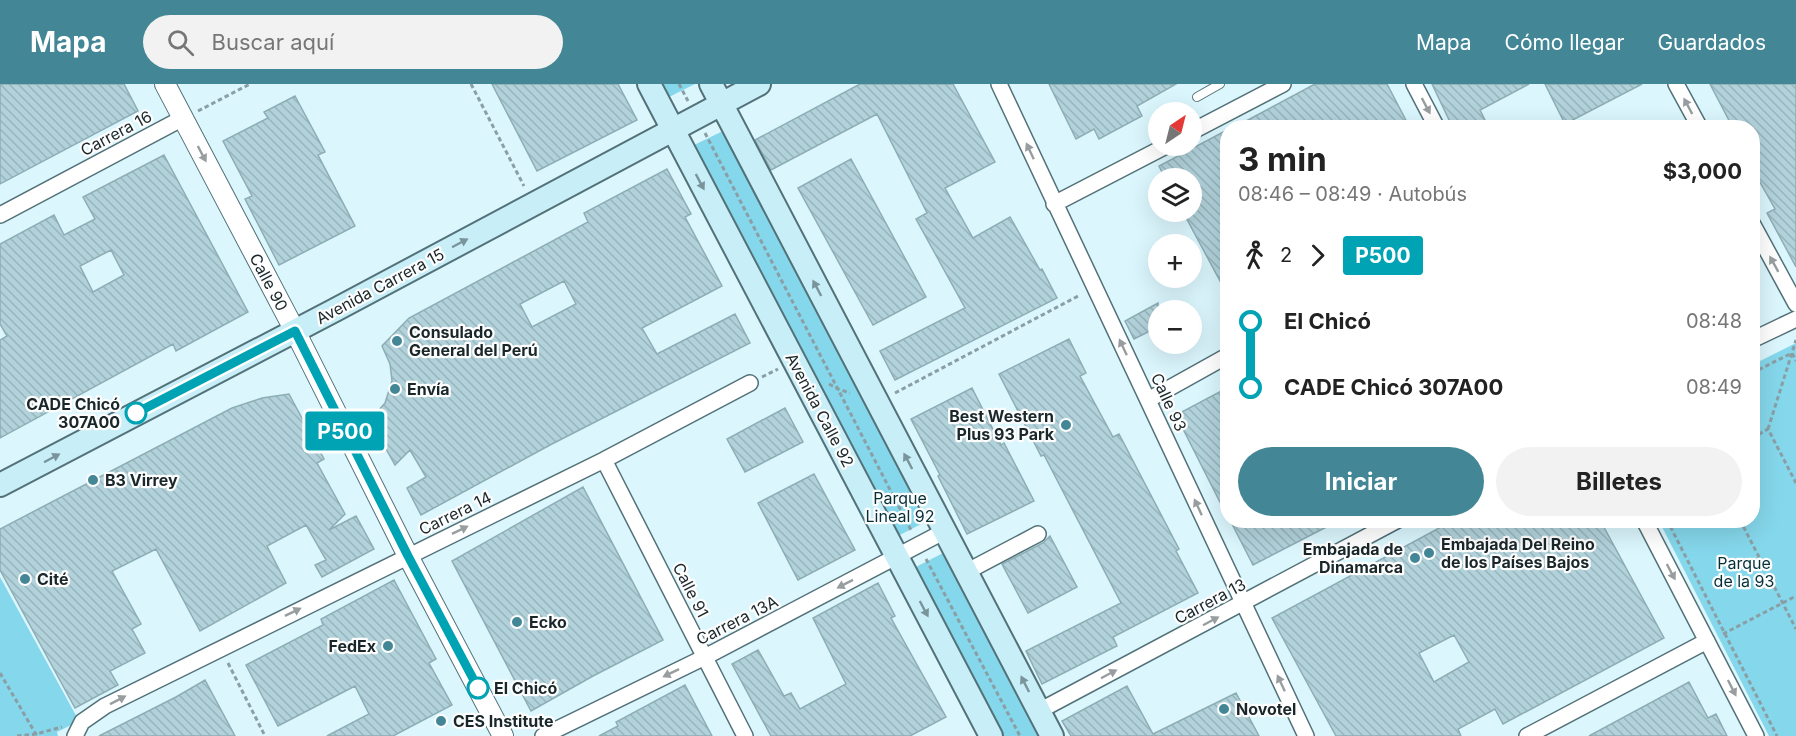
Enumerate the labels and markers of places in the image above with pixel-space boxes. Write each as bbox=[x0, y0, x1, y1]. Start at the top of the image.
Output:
place label: Consulado General del Perú bbox=[409, 322, 538, 360]
marker: Consulado General del Perú bbox=[390, 334, 404, 348]
place label: Envía bbox=[407, 379, 450, 399]
marker: Envía bbox=[388, 382, 402, 396]
place label: CADE Chicó 307A00 bbox=[26, 394, 120, 432]
marker: CADE Chicó 307A00 bbox=[125, 402, 147, 424]
place label: Best Western Plus 93 Park bbox=[949, 406, 1055, 444]
marker: Best Western Plus 93 Park bbox=[1059, 418, 1073, 432]
place label: B3 Virrey bbox=[105, 470, 178, 490]
marker: B3 Virrey bbox=[86, 473, 100, 487]
place label: Embajada Del Reino de los Países Bajos bbox=[1441, 534, 1595, 572]
place label: Embajada de Dinamarca bbox=[1303, 539, 1403, 577]
marker: Embajada Del Reino de los Países Bajos bbox=[1422, 546, 1436, 560]
marker: Embajada de Dinamarca bbox=[1408, 551, 1422, 565]
place label: Cité bbox=[37, 569, 68, 589]
marker: Cité bbox=[18, 572, 32, 586]
place label: Ecko bbox=[529, 612, 567, 632]
marker: Ecko bbox=[510, 615, 524, 629]
place label: FedEx bbox=[328, 636, 376, 656]
marker: FedEx bbox=[381, 639, 395, 653]
marker: El Chicó bbox=[467, 677, 489, 699]
place label: El Chicó bbox=[494, 678, 557, 698]
place label: Novotel bbox=[1236, 699, 1296, 719]
marker: Novotel bbox=[1217, 702, 1231, 716]
place label: CES Institute bbox=[453, 711, 553, 731]
marker: CES Institute bbox=[434, 714, 448, 728]

